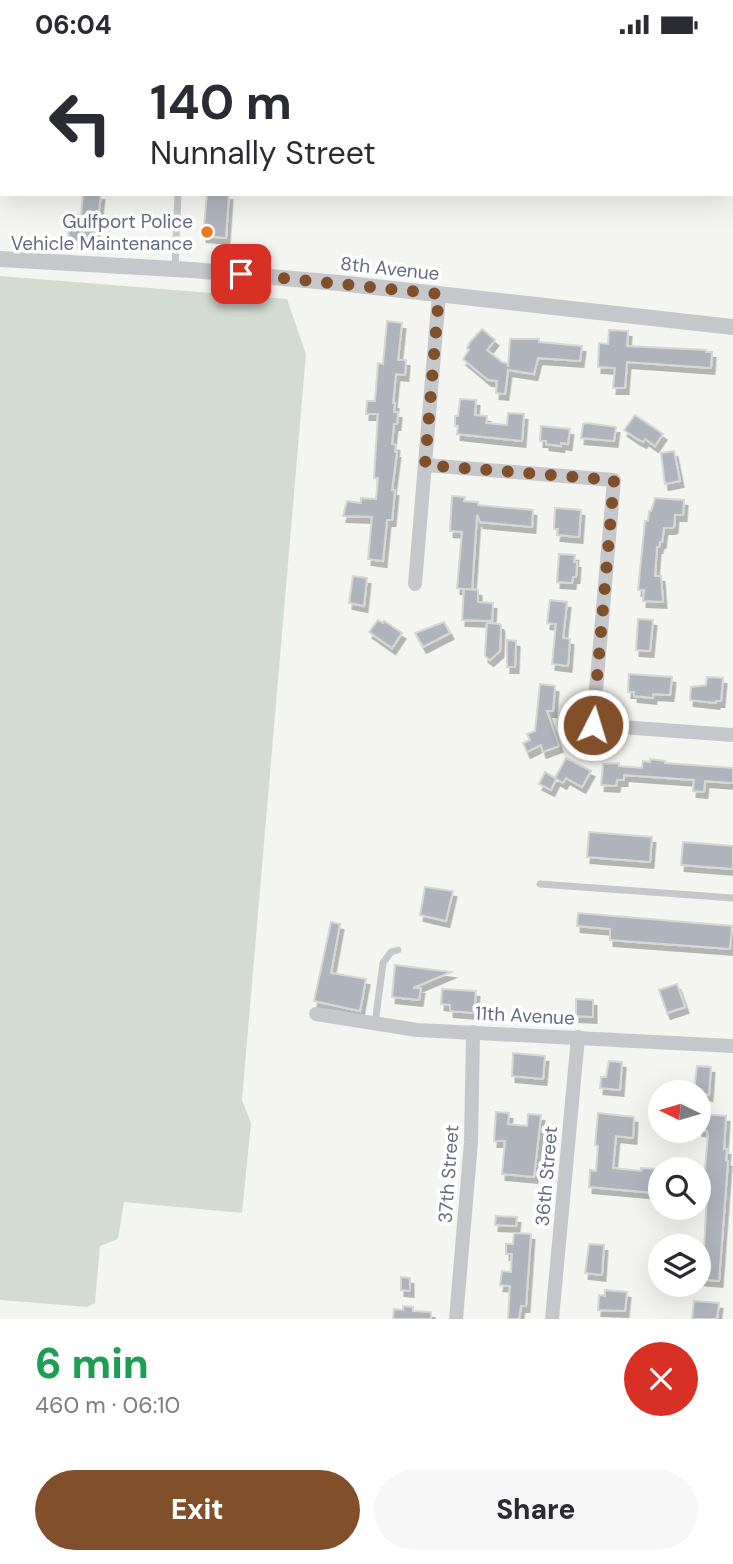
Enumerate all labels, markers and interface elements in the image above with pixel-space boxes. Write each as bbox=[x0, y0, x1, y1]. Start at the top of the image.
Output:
text: 06:04 bbox=[35, 8, 112, 42]
text: 140 m bbox=[150, 70, 292, 134]
icon: left bbox=[35, 77, 126, 168]
text: Nunnally Street bbox=[150, 132, 376, 174]
place label: Gulfport Police Vehicle Maintenance bbox=[11, 209, 193, 256]
marker: Gulfport Police Vehicle Maintenance bbox=[199, 224, 215, 240]
pin bbox=[211, 244, 271, 304]
street label: 8th Avenue bbox=[339, 251, 441, 286]
icon: arrive bbox=[222, 255, 260, 293]
position arrow bbox=[556, 688, 630, 762]
street label: 11th Avenue bbox=[474, 1000, 575, 1031]
north arrow bbox=[648, 1080, 710, 1143]
map controls bbox=[648, 1080, 711, 1297]
street label: 37th Street bbox=[433, 1124, 464, 1224]
street label: 36th Street bbox=[530, 1125, 563, 1227]
button: search bbox=[648, 1157, 711, 1220]
button: layers bbox=[648, 1234, 711, 1297]
text: 6 min bbox=[35, 1336, 149, 1391]
button: close bbox=[624, 1342, 698, 1416]
text: 460 m · 06:10 bbox=[35, 1390, 180, 1420]
button: Exit bbox=[35, 1470, 360, 1550]
button: Share bbox=[374, 1470, 698, 1550]

